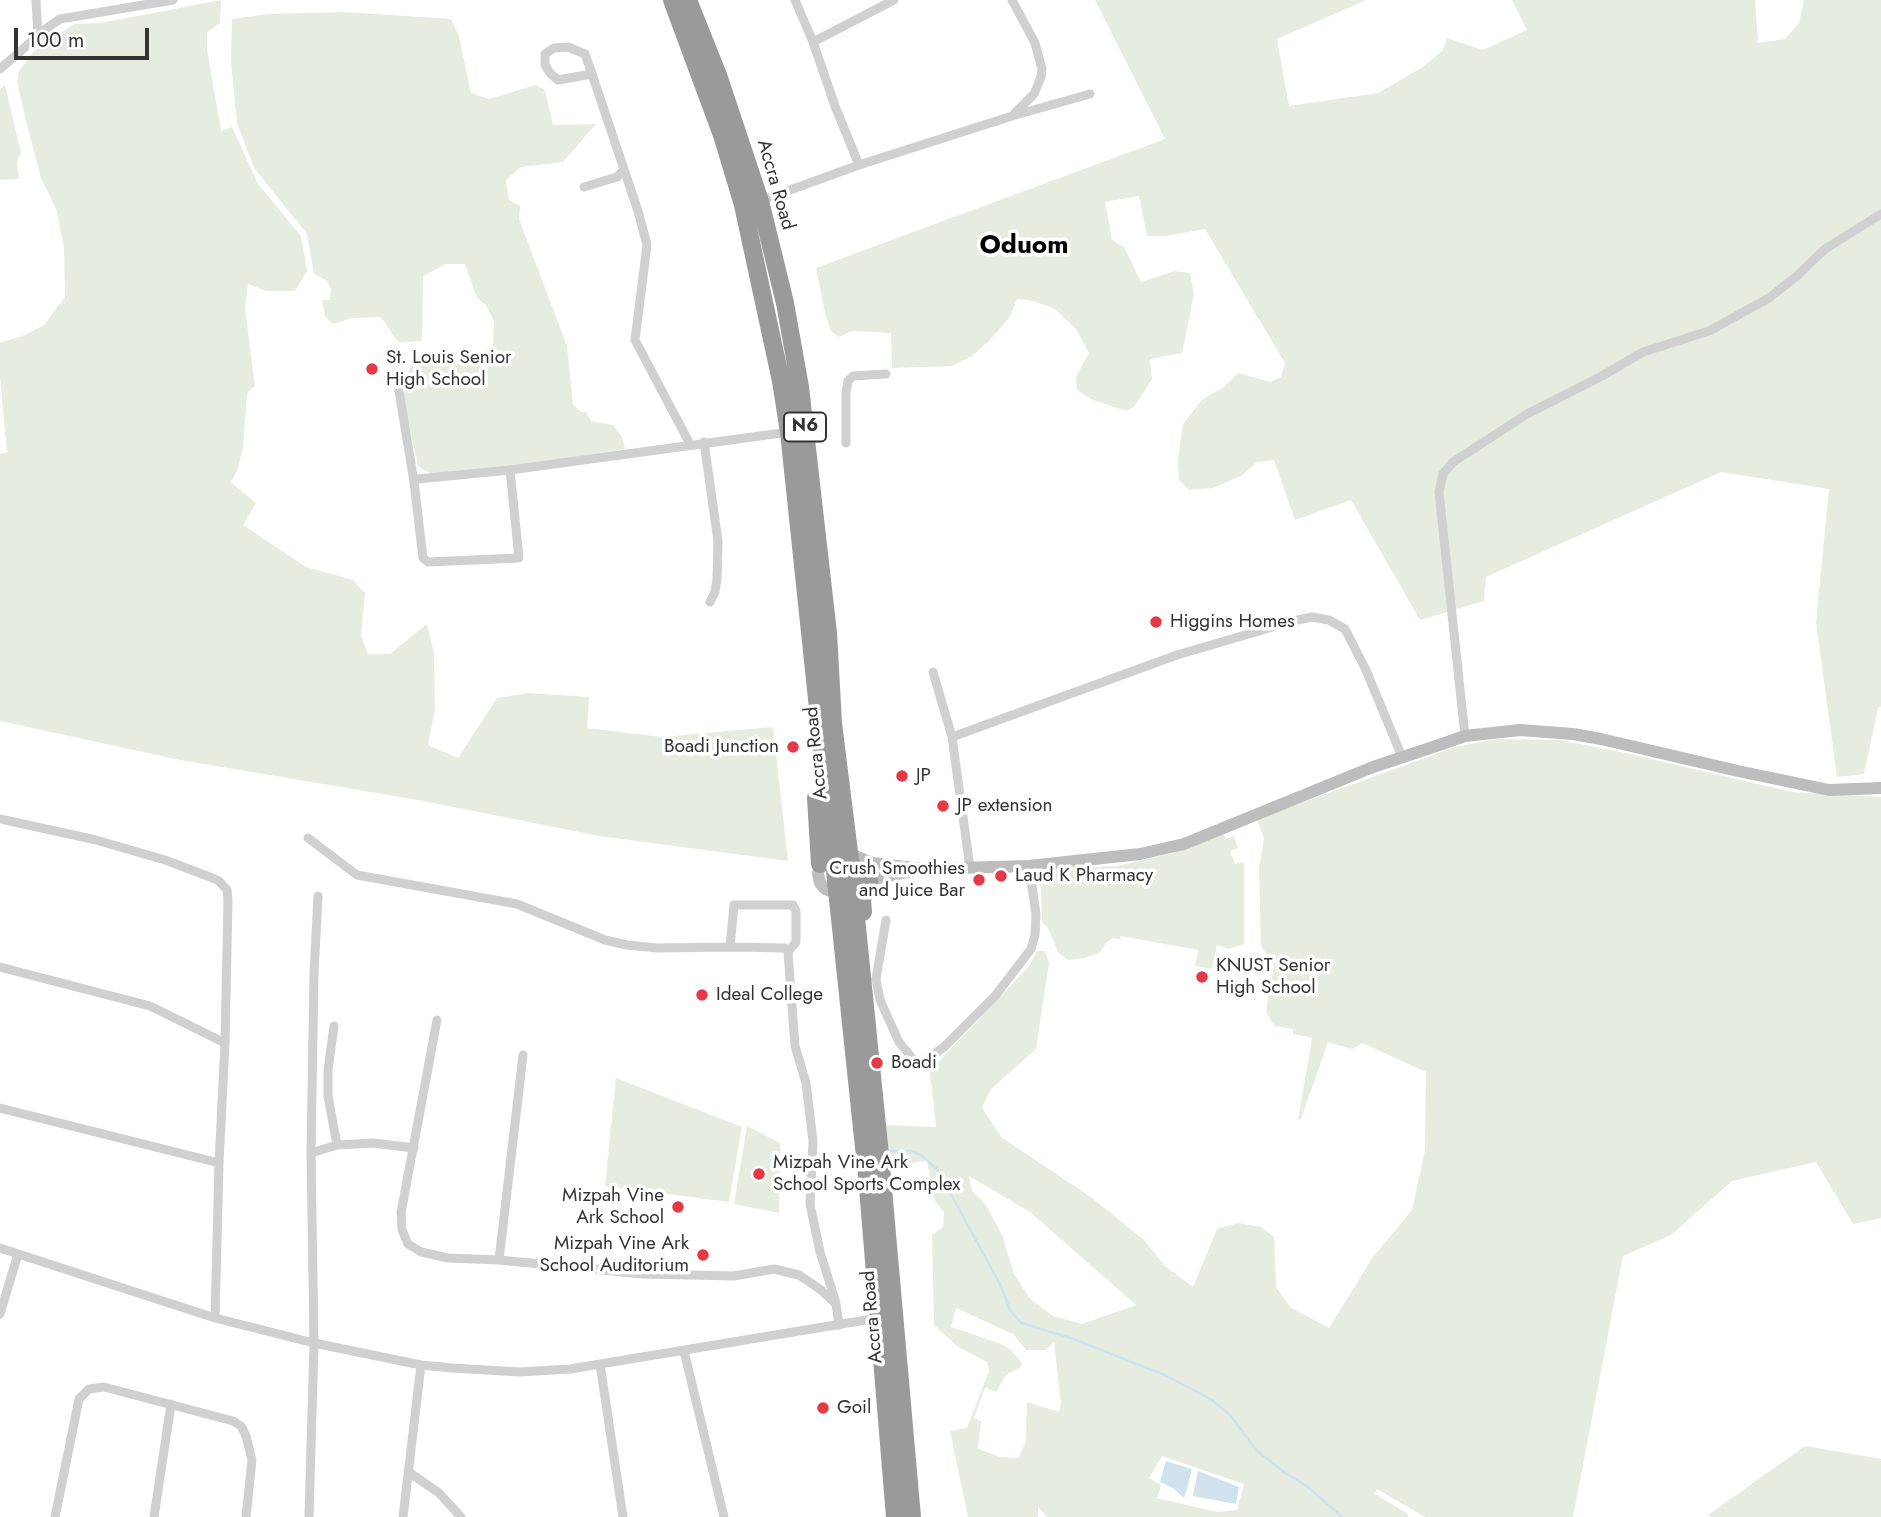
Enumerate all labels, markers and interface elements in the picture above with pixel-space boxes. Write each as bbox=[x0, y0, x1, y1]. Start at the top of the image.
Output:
scale bar bbox=[18, 14, 152, 58]
text: 100 m bbox=[27, 25, 84, 55]
street label: Accra Road bbox=[751, 137, 799, 233]
district label: Oduom bbox=[980, 231, 1068, 263]
place label: St. Louis Senior High School bbox=[386, 347, 512, 391]
marker: St. Louis Senior High School bbox=[364, 361, 380, 377]
road number: N6 bbox=[784, 412, 826, 442]
place label: Higgins Homes bbox=[1170, 611, 1295, 633]
marker: Higgins Homes bbox=[1148, 614, 1164, 630]
street label: Accra Road bbox=[801, 706, 833, 800]
place label: Boadi Junction bbox=[664, 736, 779, 758]
marker: Boadi Junction bbox=[785, 739, 801, 755]
place label: JP bbox=[916, 765, 931, 787]
marker: JP bbox=[894, 768, 910, 784]
place label: JP extension bbox=[957, 795, 1052, 817]
marker: JP extension bbox=[935, 798, 951, 814]
place label: Crush Smoothies and Juice Bar bbox=[829, 858, 965, 902]
place label: Laud K Pharmacy bbox=[1015, 865, 1153, 887]
marker: Laud K Pharmacy bbox=[993, 868, 1009, 884]
marker: Crush Smoothies and Juice Bar bbox=[971, 872, 987, 888]
place label: KNUST Senior High School bbox=[1216, 955, 1330, 999]
marker: KNUST Senior High School bbox=[1194, 969, 1210, 985]
place label: Ideal College bbox=[716, 984, 823, 1006]
marker: Ideal College bbox=[694, 987, 710, 1003]
place label: Boadi bbox=[891, 1052, 937, 1074]
marker: Boadi bbox=[869, 1055, 885, 1071]
place label: Mizpah Vine Ark School Sports Complex bbox=[773, 1152, 960, 1196]
marker: Mizpah Vine Ark School Sports Complex bbox=[751, 1166, 767, 1182]
place label: Mizpah Vine Ark School bbox=[562, 1185, 664, 1229]
marker: Mizpah Vine Ark School bbox=[670, 1199, 686, 1215]
place label: Mizpah Vine Ark School Auditorium bbox=[540, 1233, 689, 1277]
marker: Mizpah Vine Ark School Auditorium bbox=[695, 1247, 711, 1263]
street label: Accra Road bbox=[858, 1270, 888, 1364]
place label: Goil bbox=[837, 1397, 871, 1419]
marker: Goil bbox=[815, 1400, 831, 1416]

